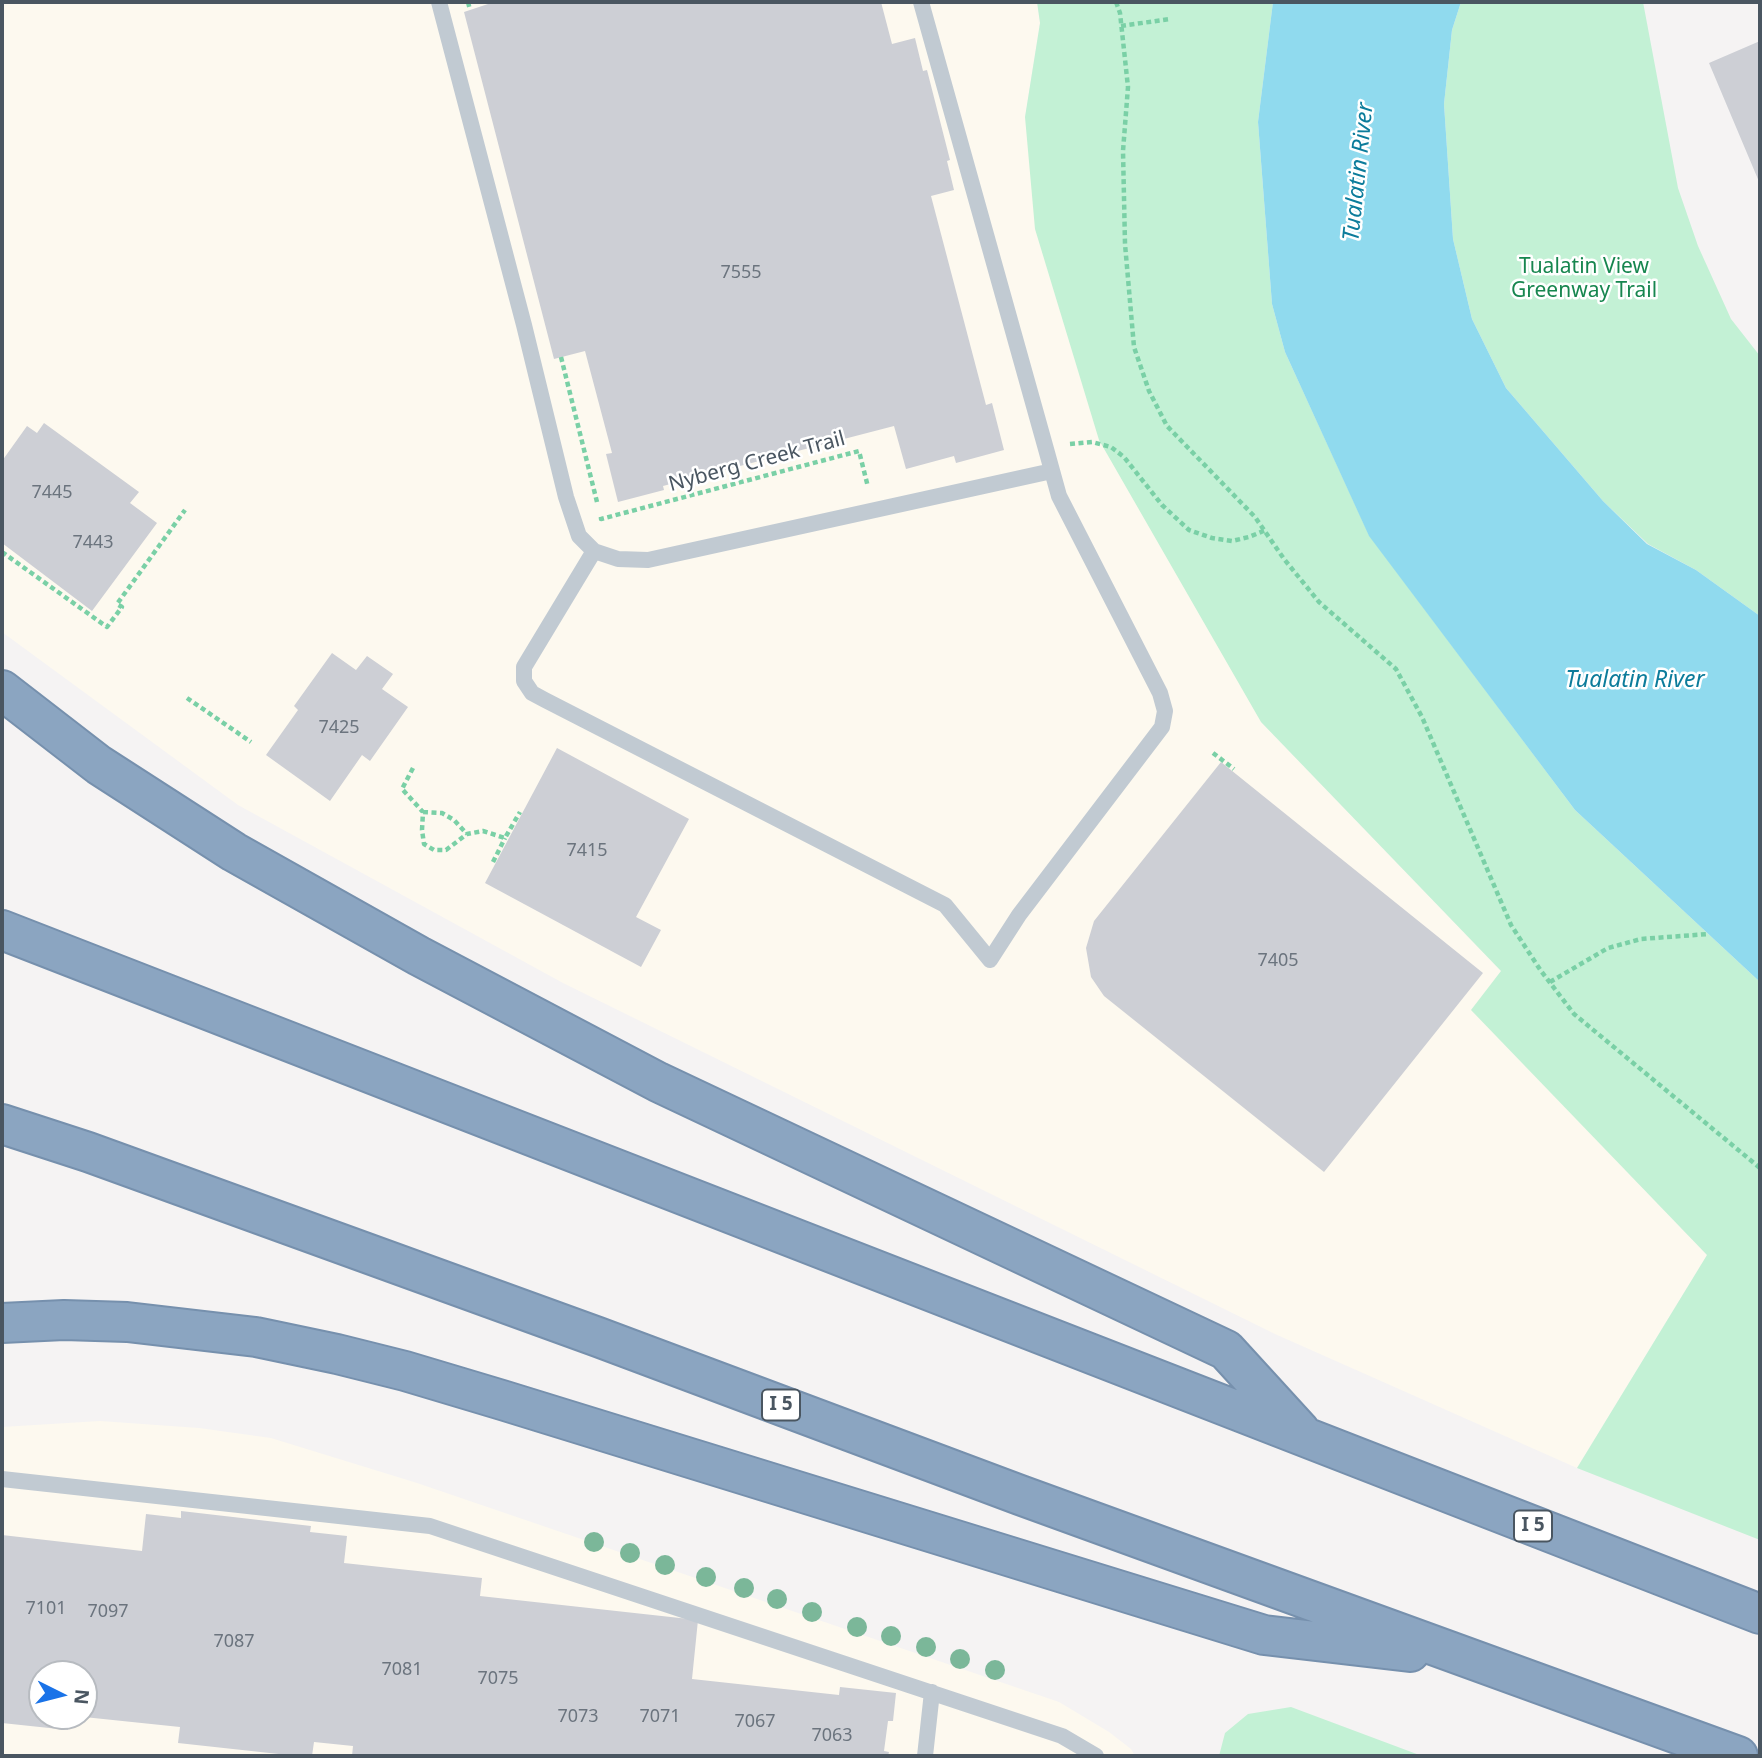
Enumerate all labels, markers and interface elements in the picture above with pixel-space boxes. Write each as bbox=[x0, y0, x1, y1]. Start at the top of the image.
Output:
water label: Tualatin River bbox=[1338, 101, 1380, 243]
park label: Tualatin View Greenway Trail bbox=[1511, 254, 1657, 304]
house number: 7555 bbox=[720, 262, 762, 284]
street label: Nyberg Creek Trail bbox=[666, 426, 848, 498]
house number: 7445 bbox=[31, 482, 73, 504]
house number: 7443 bbox=[72, 532, 114, 554]
water label: Tualatin River bbox=[1565, 666, 1705, 694]
house number: 7425 bbox=[318, 717, 360, 739]
house number: 7415 bbox=[566, 840, 608, 862]
house number: 7405 bbox=[1257, 950, 1299, 972]
road number: I 5 bbox=[762, 1390, 800, 1420]
road number: I 5 bbox=[1514, 1510, 1552, 1542]
house number: 7101 bbox=[25, 1598, 67, 1620]
house number: 7097 bbox=[87, 1601, 129, 1623]
house number: 7087 bbox=[213, 1631, 255, 1653]
house number: 7081 bbox=[381, 1659, 423, 1681]
north arrow bbox=[28, 1660, 98, 1730]
house number: 7075 bbox=[477, 1668, 519, 1690]
text: N bbox=[68, 1688, 96, 1706]
house number: 7073 bbox=[557, 1706, 599, 1728]
house number: 7071 bbox=[639, 1706, 681, 1728]
house number: 7067 bbox=[734, 1711, 776, 1733]
house number: 7063 bbox=[811, 1725, 853, 1747]

